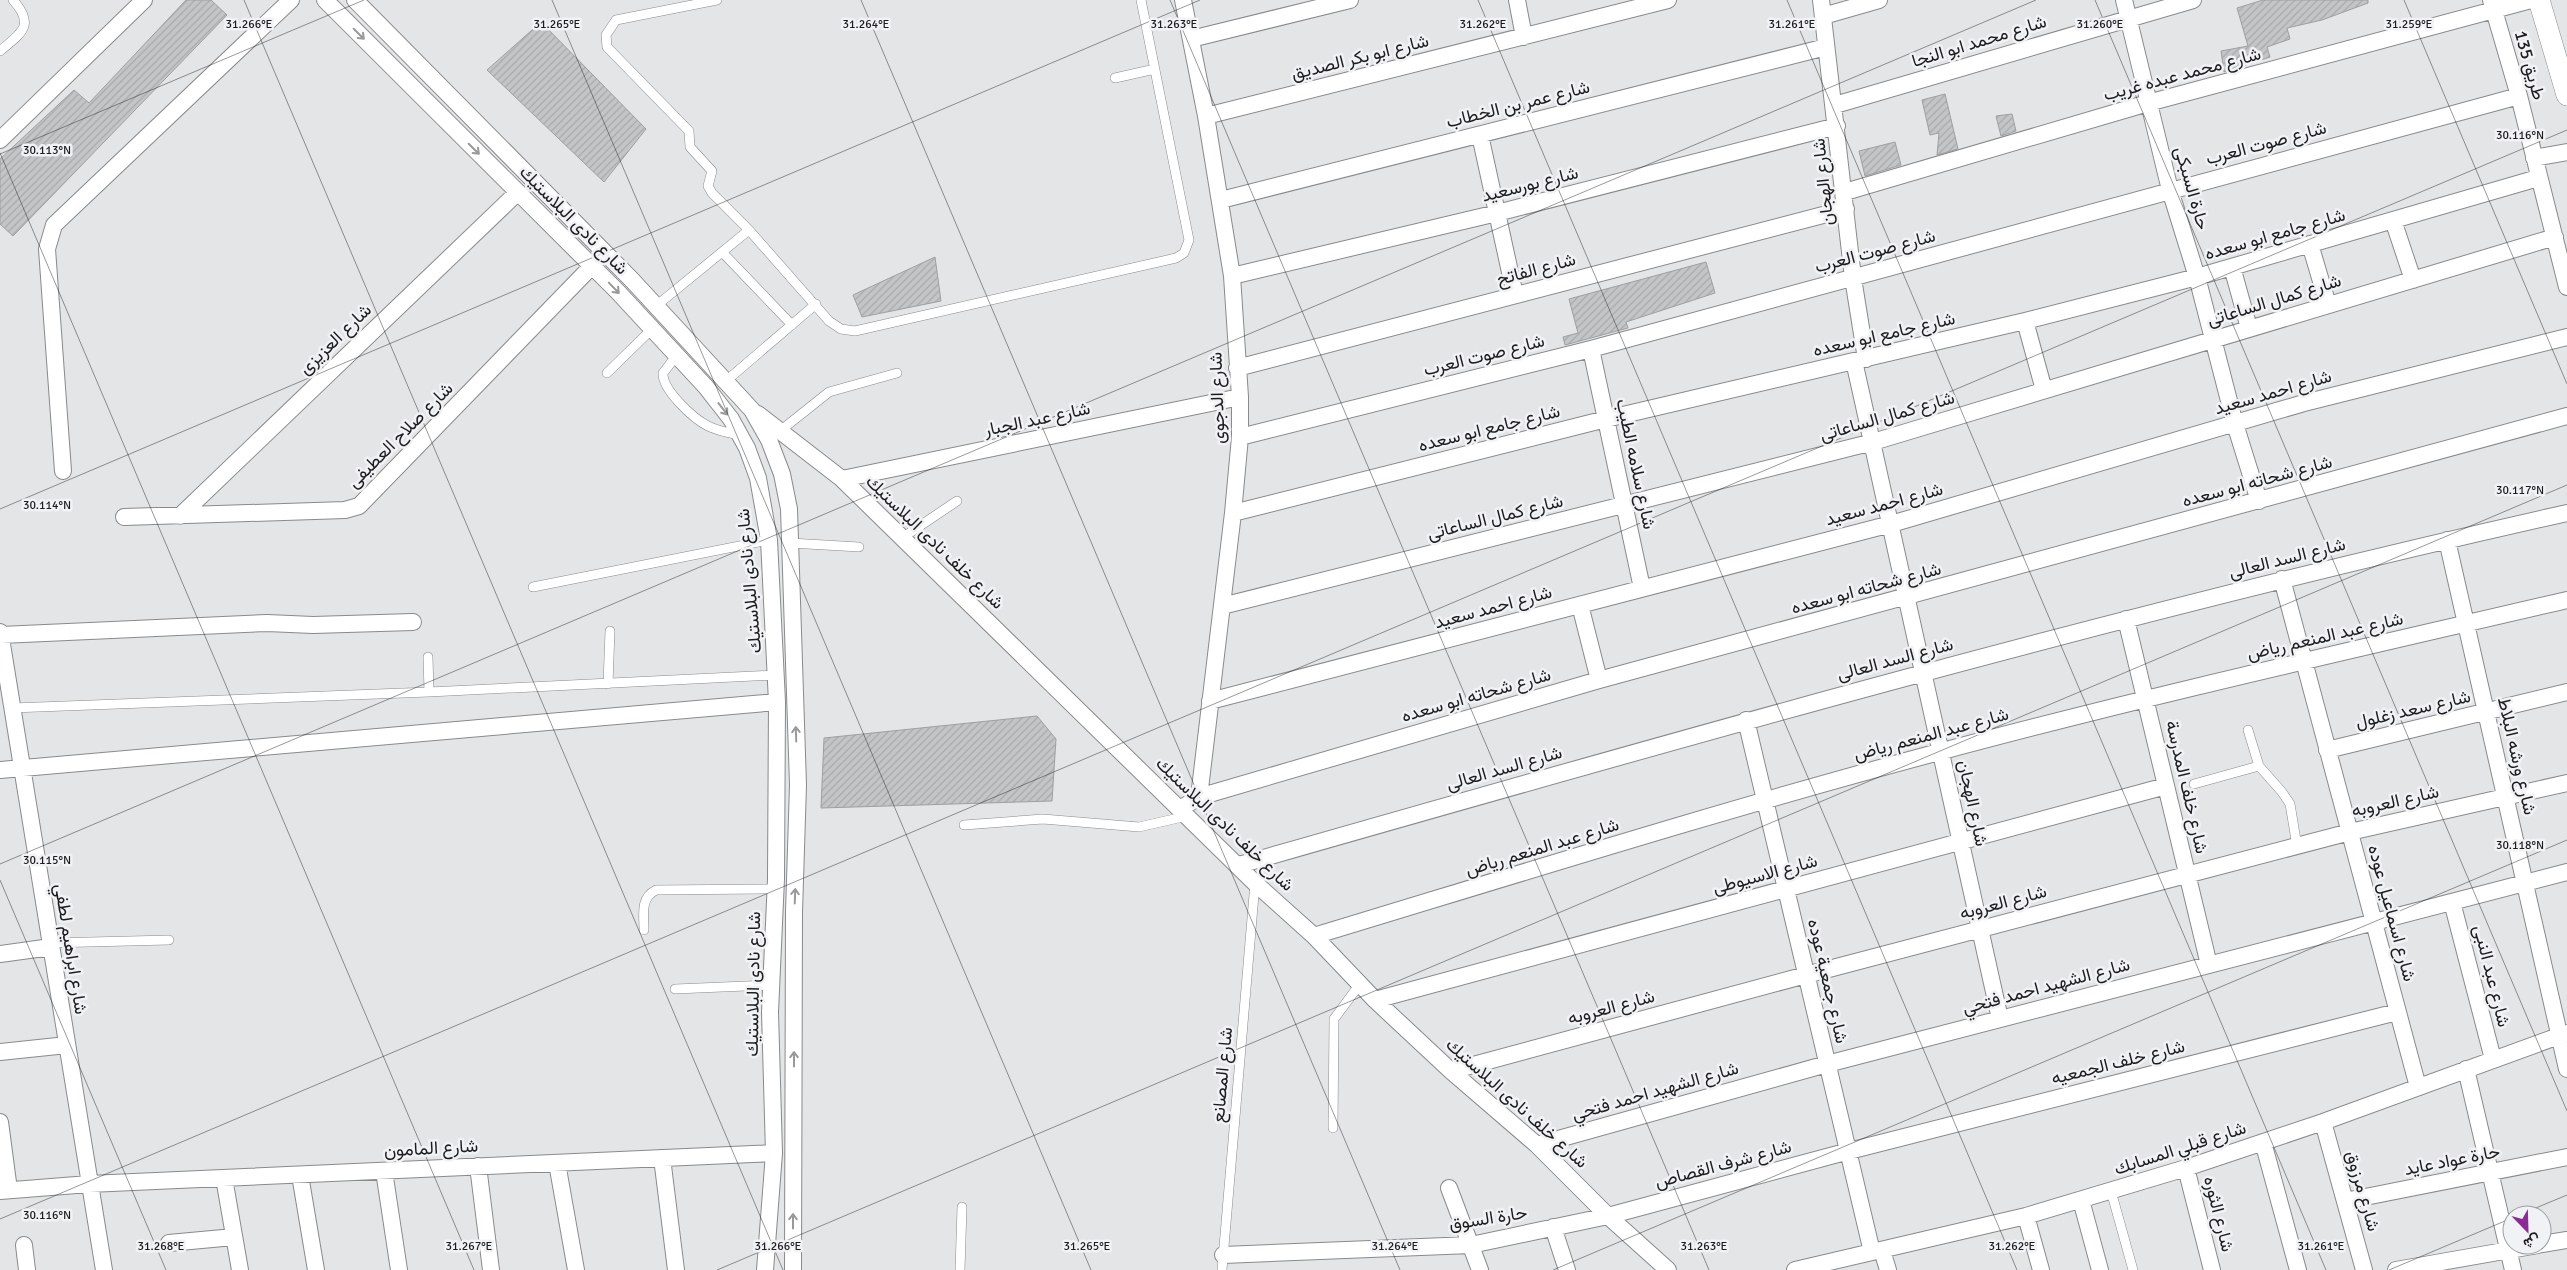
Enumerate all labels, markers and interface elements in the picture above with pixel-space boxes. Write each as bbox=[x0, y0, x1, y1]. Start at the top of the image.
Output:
street label: شارع محمد ابو النجا bbox=[1909, 10, 2049, 73]
text: 31.266°E bbox=[226, 17, 273, 32]
text: 31.265°E bbox=[534, 17, 581, 32]
text: 31.264°E bbox=[843, 17, 890, 32]
text: 31.263°E bbox=[1151, 17, 1198, 32]
text: 31.262°E bbox=[1460, 17, 1507, 32]
text: 31.261°E bbox=[1769, 17, 1816, 32]
text: 31.260°E bbox=[2077, 17, 2124, 32]
text: 31.259°E bbox=[2386, 17, 2433, 32]
one-way arrow bbox=[353, 28, 365, 41]
street label: طريق 135 bbox=[2510, 28, 2550, 102]
street label: شارع ابو بكر الصديق bbox=[1289, 29, 1431, 86]
street label: شارع محمد عبده غريب bbox=[2101, 42, 2263, 107]
street label: شارع عمر بن الخطاب bbox=[1444, 76, 1592, 133]
street label: شارع صوت العرب bbox=[2203, 116, 2329, 171]
text: 30.116°N bbox=[2496, 128, 2544, 143]
street label: شارع الهجان bbox=[1807, 137, 1840, 227]
text: 30.113°N bbox=[23, 143, 71, 158]
one-way arrow bbox=[468, 143, 481, 155]
street label: حارة السبكى bbox=[2170, 144, 2214, 232]
street label: شارع نادى البلاستيك bbox=[514, 161, 633, 280]
street label: شارع بورسعيد bbox=[1479, 161, 1581, 208]
street label: شارع جامع ابو سعده bbox=[2202, 203, 2348, 266]
street label: شارع صوت العرب bbox=[1812, 224, 1938, 279]
street label: شارع الفاتح bbox=[1494, 248, 1578, 291]
street label: شارع كمال الساعاتى bbox=[2204, 269, 2344, 332]
one-way arrow bbox=[608, 282, 620, 295]
street label: شارع العزيزى bbox=[294, 299, 377, 380]
street label: شارع جامع ابو سعده bbox=[1811, 307, 1957, 362]
street label: شارع صوت العرب bbox=[1421, 329, 1547, 382]
street label: شارع الدجوى bbox=[1204, 352, 1231, 444]
street label: شارع احمد سعيد bbox=[2212, 365, 2334, 420]
street label: شارع صلاح العطيفى bbox=[342, 377, 458, 493]
street label: شارع كمال الساعاتى bbox=[1817, 386, 1957, 447]
street label: شارع عبد الجبار bbox=[981, 397, 1092, 442]
street label: شارع سلامه الطيب bbox=[1610, 397, 1661, 531]
street label: شارع جامع ابو سعده bbox=[1416, 400, 1562, 457]
one-way arrow bbox=[718, 402, 728, 416]
street label: شارع شحاته ابو سعده bbox=[2180, 450, 2335, 513]
street label: شارع خلف نادى البلاستيك bbox=[861, 470, 1009, 614]
street label: شارع احمد سعيد bbox=[1823, 478, 1945, 531]
text: 30.117°N bbox=[2496, 483, 2544, 498]
street label: شارع كمال الساعاتى bbox=[1425, 489, 1565, 545]
text: 30.114°N bbox=[23, 498, 71, 513]
street label: شارع نادى البلاستيك bbox=[732, 508, 767, 654]
street label: شارع السد العالى bbox=[2226, 533, 2348, 584]
street label: شارع شحاته ابو سعده bbox=[1789, 557, 1944, 620]
street label: شارع احمد سعيد bbox=[1432, 581, 1554, 634]
street label: شارع عبد المنعم رياض bbox=[2245, 607, 2405, 666]
street label: شارع السد العالى bbox=[1834, 633, 1956, 686]
street label: شارع شحاته ابو سعده bbox=[1399, 663, 1554, 728]
street label: شارع سعد زغلول bbox=[2353, 685, 2473, 734]
street label: شارع ورشه البلاط bbox=[2492, 695, 2541, 817]
street label: شارع عبد المنعم رياض bbox=[1851, 703, 2011, 766]
street label: شارع خلف المدرسة bbox=[2160, 718, 2213, 856]
one-way arrow bbox=[791, 726, 801, 742]
street label: شارع السد العالى bbox=[1444, 741, 1565, 796]
street label: شارع خلف نادى البلاستيك bbox=[1151, 752, 1299, 896]
street label: شارع الهجان bbox=[1952, 758, 1993, 848]
street label: شارع العروبه bbox=[2349, 780, 2441, 823]
street label: شارع عبد المنعم رياض bbox=[1462, 813, 1622, 882]
text: 30.118°N bbox=[2496, 838, 2544, 853]
street label: شارع اسماعيل عوده bbox=[2362, 842, 2421, 984]
street label: شارع الاسيوطى bbox=[1710, 849, 1820, 900]
text: 30.115°N bbox=[23, 853, 71, 868]
street label: شارع العروبه bbox=[1957, 880, 2049, 925]
street label: شارع ابراهيم لطفي bbox=[46, 882, 92, 1016]
one-way arrow bbox=[790, 889, 799, 905]
street label: شارع نادى البلاستيك bbox=[741, 911, 766, 1057]
street label: شارع جمعية عوده bbox=[1802, 917, 1853, 1046]
street label: شارع عبد النبى bbox=[2468, 923, 2515, 1030]
street label: شارع الشهيد احمد فتحي bbox=[1960, 953, 2133, 1023]
street label: شارع العروبه bbox=[1565, 985, 1657, 1030]
street label: شارع المصانع bbox=[1207, 1026, 1238, 1124]
street label: شارع خلف نادى البلاستيك bbox=[1441, 1033, 1593, 1173]
street label: شارع خلف الجمعيه bbox=[2049, 1035, 2187, 1090]
one-way arrow bbox=[789, 1051, 799, 1068]
street label: شارع الشهيد احمد فتحي bbox=[1569, 1057, 1742, 1129]
street label: شارع قبلي المسابك bbox=[2111, 1116, 2250, 1183]
street label: شارع المامون bbox=[383, 1135, 479, 1162]
street label: شارع شرف القصاص bbox=[1652, 1135, 1794, 1194]
street label: حارة عواد عايد bbox=[2402, 1140, 2502, 1180]
street label: شارع مرزوق bbox=[2340, 1148, 2385, 1234]
street label: شارع الثوره bbox=[2198, 1174, 2239, 1254]
street label: حارة السوق bbox=[1447, 1201, 1529, 1235]
north arrow bbox=[2502, 1205, 2552, 1255]
text: 30.116°N bbox=[23, 1208, 71, 1223]
one-way arrow bbox=[788, 1214, 798, 1230]
text: ش bbox=[2521, 1230, 2543, 1253]
text: 31.268°E bbox=[138, 1239, 185, 1254]
text: 31.267°E bbox=[446, 1239, 493, 1254]
text: 31.266°E bbox=[755, 1239, 802, 1254]
text: 31.265°E bbox=[1064, 1239, 1111, 1254]
text: 31.264°E bbox=[1372, 1239, 1419, 1254]
text: 31.263°E bbox=[1681, 1239, 1728, 1254]
text: 31.262°E bbox=[1989, 1239, 2036, 1254]
text: 31.261°E bbox=[2298, 1239, 2345, 1254]

